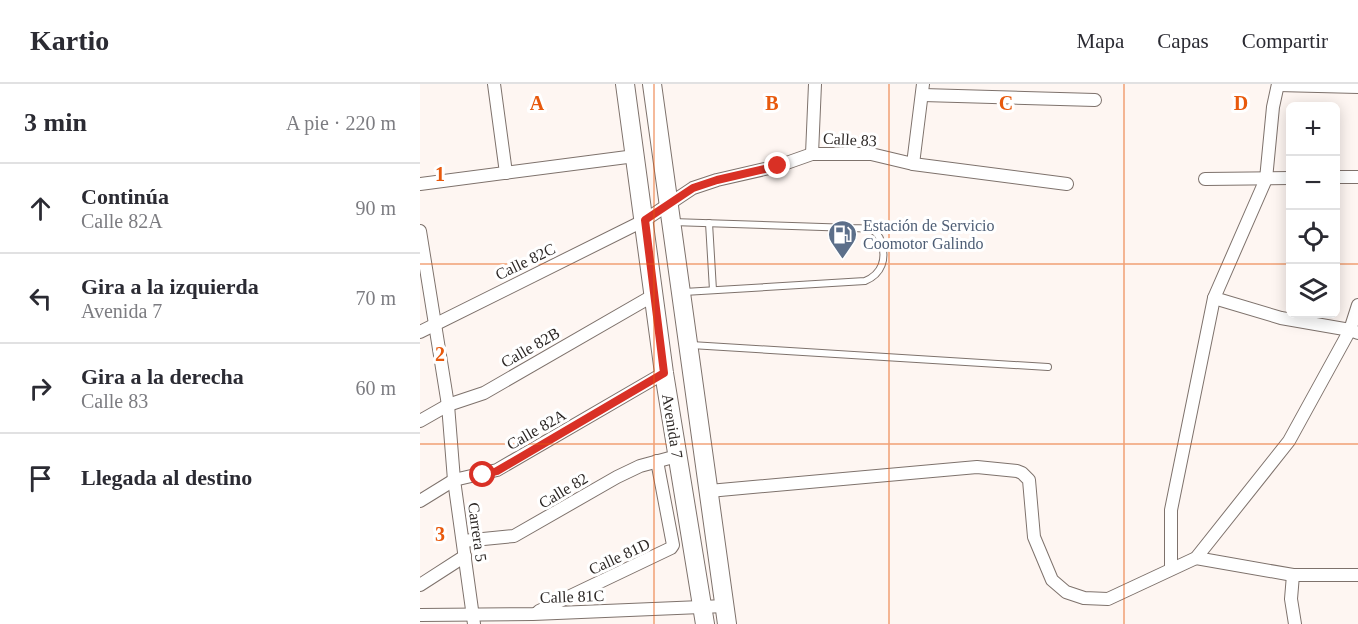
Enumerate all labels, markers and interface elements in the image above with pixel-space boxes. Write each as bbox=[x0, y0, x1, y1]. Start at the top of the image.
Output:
text: Kartio bbox=[30, 25, 109, 56]
text: Mapa bbox=[1077, 29, 1124, 53]
text: Capas bbox=[1157, 29, 1209, 53]
text: Compartir bbox=[1242, 29, 1328, 53]
text: A bbox=[530, 92, 545, 114]
text: B bbox=[765, 92, 779, 114]
text: C bbox=[999, 92, 1013, 114]
text: D bbox=[1234, 92, 1248, 114]
map controls bbox=[1286, 102, 1340, 318]
button: + bbox=[1286, 102, 1340, 156]
text: 3 min bbox=[24, 108, 87, 137]
text: A pie · 220 m bbox=[286, 112, 396, 134]
street label: Calle 83 bbox=[823, 130, 877, 149]
route end bbox=[764, 152, 790, 178]
button: − bbox=[1286, 156, 1340, 210]
text: 1 bbox=[435, 163, 445, 185]
text: Continúa bbox=[81, 184, 169, 209]
icon: ahead bbox=[24, 192, 57, 225]
text: 90 m bbox=[355, 197, 396, 219]
text: Calle 82A bbox=[81, 210, 163, 232]
button: locate bbox=[1286, 210, 1340, 264]
place label: Estación de Servicio Coomotor Galindo bbox=[863, 217, 995, 252]
fuel station icon: Estación de Servicio Coomotor Galindo bbox=[826, 218, 858, 260]
street label: Calle 82C bbox=[493, 240, 558, 283]
button: layers bbox=[1286, 264, 1340, 318]
text: Gira a la izquierda bbox=[81, 274, 259, 299]
icon: left bbox=[24, 282, 57, 315]
text: 70 m bbox=[355, 287, 396, 309]
text: Avenida 7 bbox=[81, 300, 162, 322]
street label: Calle 82B bbox=[498, 324, 562, 371]
text: 2 bbox=[435, 343, 445, 365]
text: Gira a la derecha bbox=[81, 364, 244, 389]
icon: right bbox=[24, 372, 57, 405]
text: 60 m bbox=[355, 377, 396, 399]
text: Calle 83 bbox=[81, 390, 148, 412]
street label: Avenida 7 bbox=[659, 393, 686, 460]
street label: Calle 82A bbox=[504, 406, 569, 453]
route start bbox=[469, 461, 495, 487]
icon: arrive bbox=[24, 462, 57, 495]
text: Llegada al destino bbox=[81, 465, 252, 490]
street label: Calle 82 bbox=[536, 469, 591, 512]
street label: Carrera 5 bbox=[465, 501, 490, 563]
text: 3 bbox=[435, 523, 445, 545]
street label: Calle 81D bbox=[586, 535, 652, 578]
street label: Calle 81C bbox=[540, 587, 605, 606]

